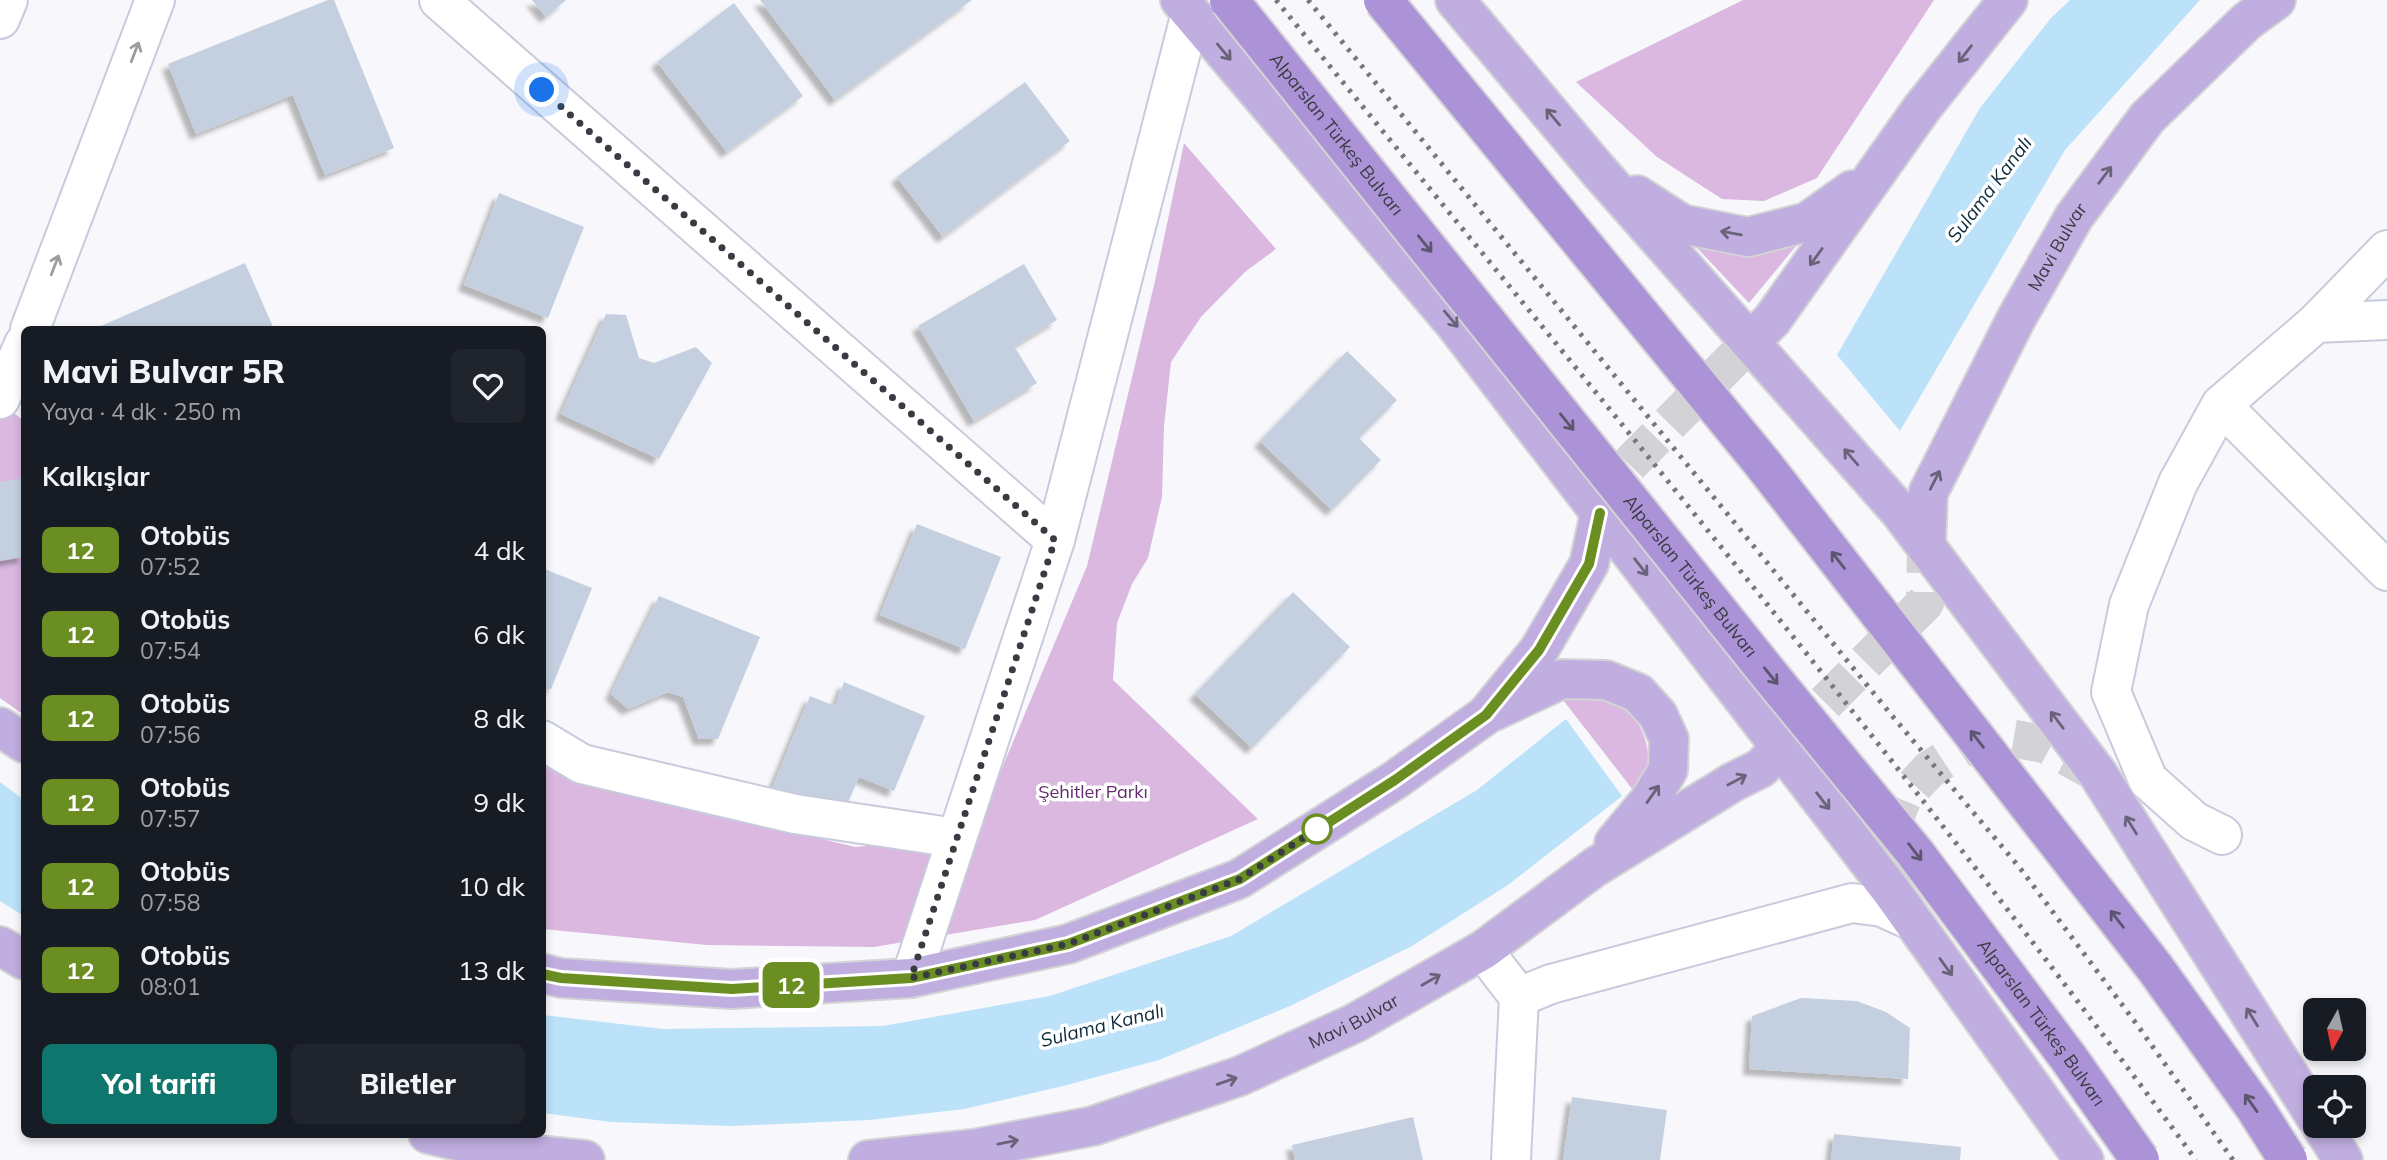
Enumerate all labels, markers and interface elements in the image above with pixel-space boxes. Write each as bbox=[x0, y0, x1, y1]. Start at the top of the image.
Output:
one-way arrow bbox=[130, 42, 143, 64]
one-way arrow bbox=[1216, 43, 1232, 61]
one-way arrow bbox=[1958, 44, 1973, 62]
street label: Alparslan Türkeş Bulvarı bbox=[1265, 48, 1409, 220]
your location bbox=[524, 72, 559, 107]
one-way arrow bbox=[1545, 108, 1561, 126]
water label: Sulama Kanalı bbox=[1941, 131, 2037, 247]
one-way arrow bbox=[2098, 166, 2112, 185]
street label: Mavi Bulvar bbox=[2022, 198, 2092, 295]
one-way arrow bbox=[1720, 226, 1743, 240]
one-way arrow bbox=[1418, 234, 1433, 253]
one-way arrow bbox=[1809, 247, 1824, 266]
one-way arrow bbox=[49, 255, 62, 277]
one-way arrow bbox=[1443, 309, 1458, 327]
button: heart bbox=[451, 349, 525, 423]
text: Mavi Bulvar 5R bbox=[42, 350, 285, 391]
text: Yaya · 4 dk · 250 m bbox=[42, 397, 241, 426]
one-way arrow bbox=[1560, 412, 1575, 430]
one-way arrow bbox=[1843, 448, 1859, 466]
text: Kalkışlar bbox=[42, 460, 150, 493]
one-way arrow bbox=[1928, 470, 1942, 491]
street label: Alparslan Türkeş Bulvarı bbox=[1619, 490, 1763, 662]
text: Otobüs bbox=[140, 519, 230, 552]
text: 4 dk bbox=[474, 534, 525, 567]
text: 12 bbox=[66, 535, 95, 565]
one-way arrow bbox=[1830, 551, 1845, 570]
text: 07:52 bbox=[140, 552, 200, 581]
one-way arrow bbox=[1634, 557, 1649, 576]
text: Otobüs bbox=[140, 603, 230, 636]
text: 6 dk bbox=[474, 618, 525, 651]
text: 12 bbox=[66, 619, 95, 649]
text: 07:54 bbox=[140, 636, 200, 665]
one-way arrow bbox=[1763, 666, 1778, 685]
text: Otobüs bbox=[140, 687, 230, 720]
text: 8 dk bbox=[474, 702, 525, 735]
text: 12 bbox=[66, 703, 95, 733]
one-way arrow bbox=[2050, 711, 2065, 730]
text: 07:56 bbox=[140, 720, 200, 749]
one-way arrow bbox=[1970, 731, 1985, 749]
text: Otobüs bbox=[140, 771, 230, 804]
one-way arrow bbox=[1727, 773, 1747, 787]
park label: Şehitler Parkı bbox=[1038, 780, 1148, 803]
one-way arrow bbox=[1646, 785, 1660, 804]
text: 9 dk bbox=[474, 786, 525, 819]
text: 12 bbox=[66, 787, 95, 817]
one-way arrow bbox=[1815, 792, 1830, 810]
text: 07:57 bbox=[140, 804, 200, 833]
unlabelled marker bbox=[1302, 814, 1332, 844]
one-way arrow bbox=[2123, 816, 2137, 836]
one-way arrow bbox=[1907, 842, 1922, 861]
text: Otobüs bbox=[140, 855, 230, 888]
text: 10 dk bbox=[458, 870, 525, 903]
text: 12 bbox=[66, 871, 95, 901]
text: 07:58 bbox=[140, 888, 200, 917]
one-way arrow bbox=[2110, 910, 2125, 929]
street label: Alparslan Türkeş Bulvarı bbox=[1972, 934, 2111, 1110]
text: Otobüs bbox=[140, 939, 230, 972]
text: 13 dk bbox=[458, 954, 525, 987]
text: 12 bbox=[66, 955, 95, 985]
one-way arrow bbox=[1939, 957, 1953, 976]
line badge: 12 bbox=[760, 962, 822, 1008]
text: 12 bbox=[777, 970, 805, 1000]
text: 08:01 bbox=[140, 972, 200, 1001]
one-way arrow bbox=[1420, 973, 1440, 987]
street label: Mavi Bulvar bbox=[1305, 988, 1403, 1054]
water label: Sulama Kanalı bbox=[1038, 998, 1166, 1052]
north arrow bbox=[2303, 998, 2366, 1060]
map controls bbox=[2303, 998, 2366, 1138]
one-way arrow bbox=[2245, 1008, 2259, 1028]
button: Yol tarifi bbox=[42, 1044, 277, 1124]
button: Biletler bbox=[291, 1044, 525, 1124]
one-way arrow bbox=[1215, 1074, 1237, 1086]
button: locate bbox=[2303, 1075, 2366, 1138]
one-way arrow bbox=[2244, 1094, 2258, 1113]
one-way arrow bbox=[996, 1135, 1019, 1148]

